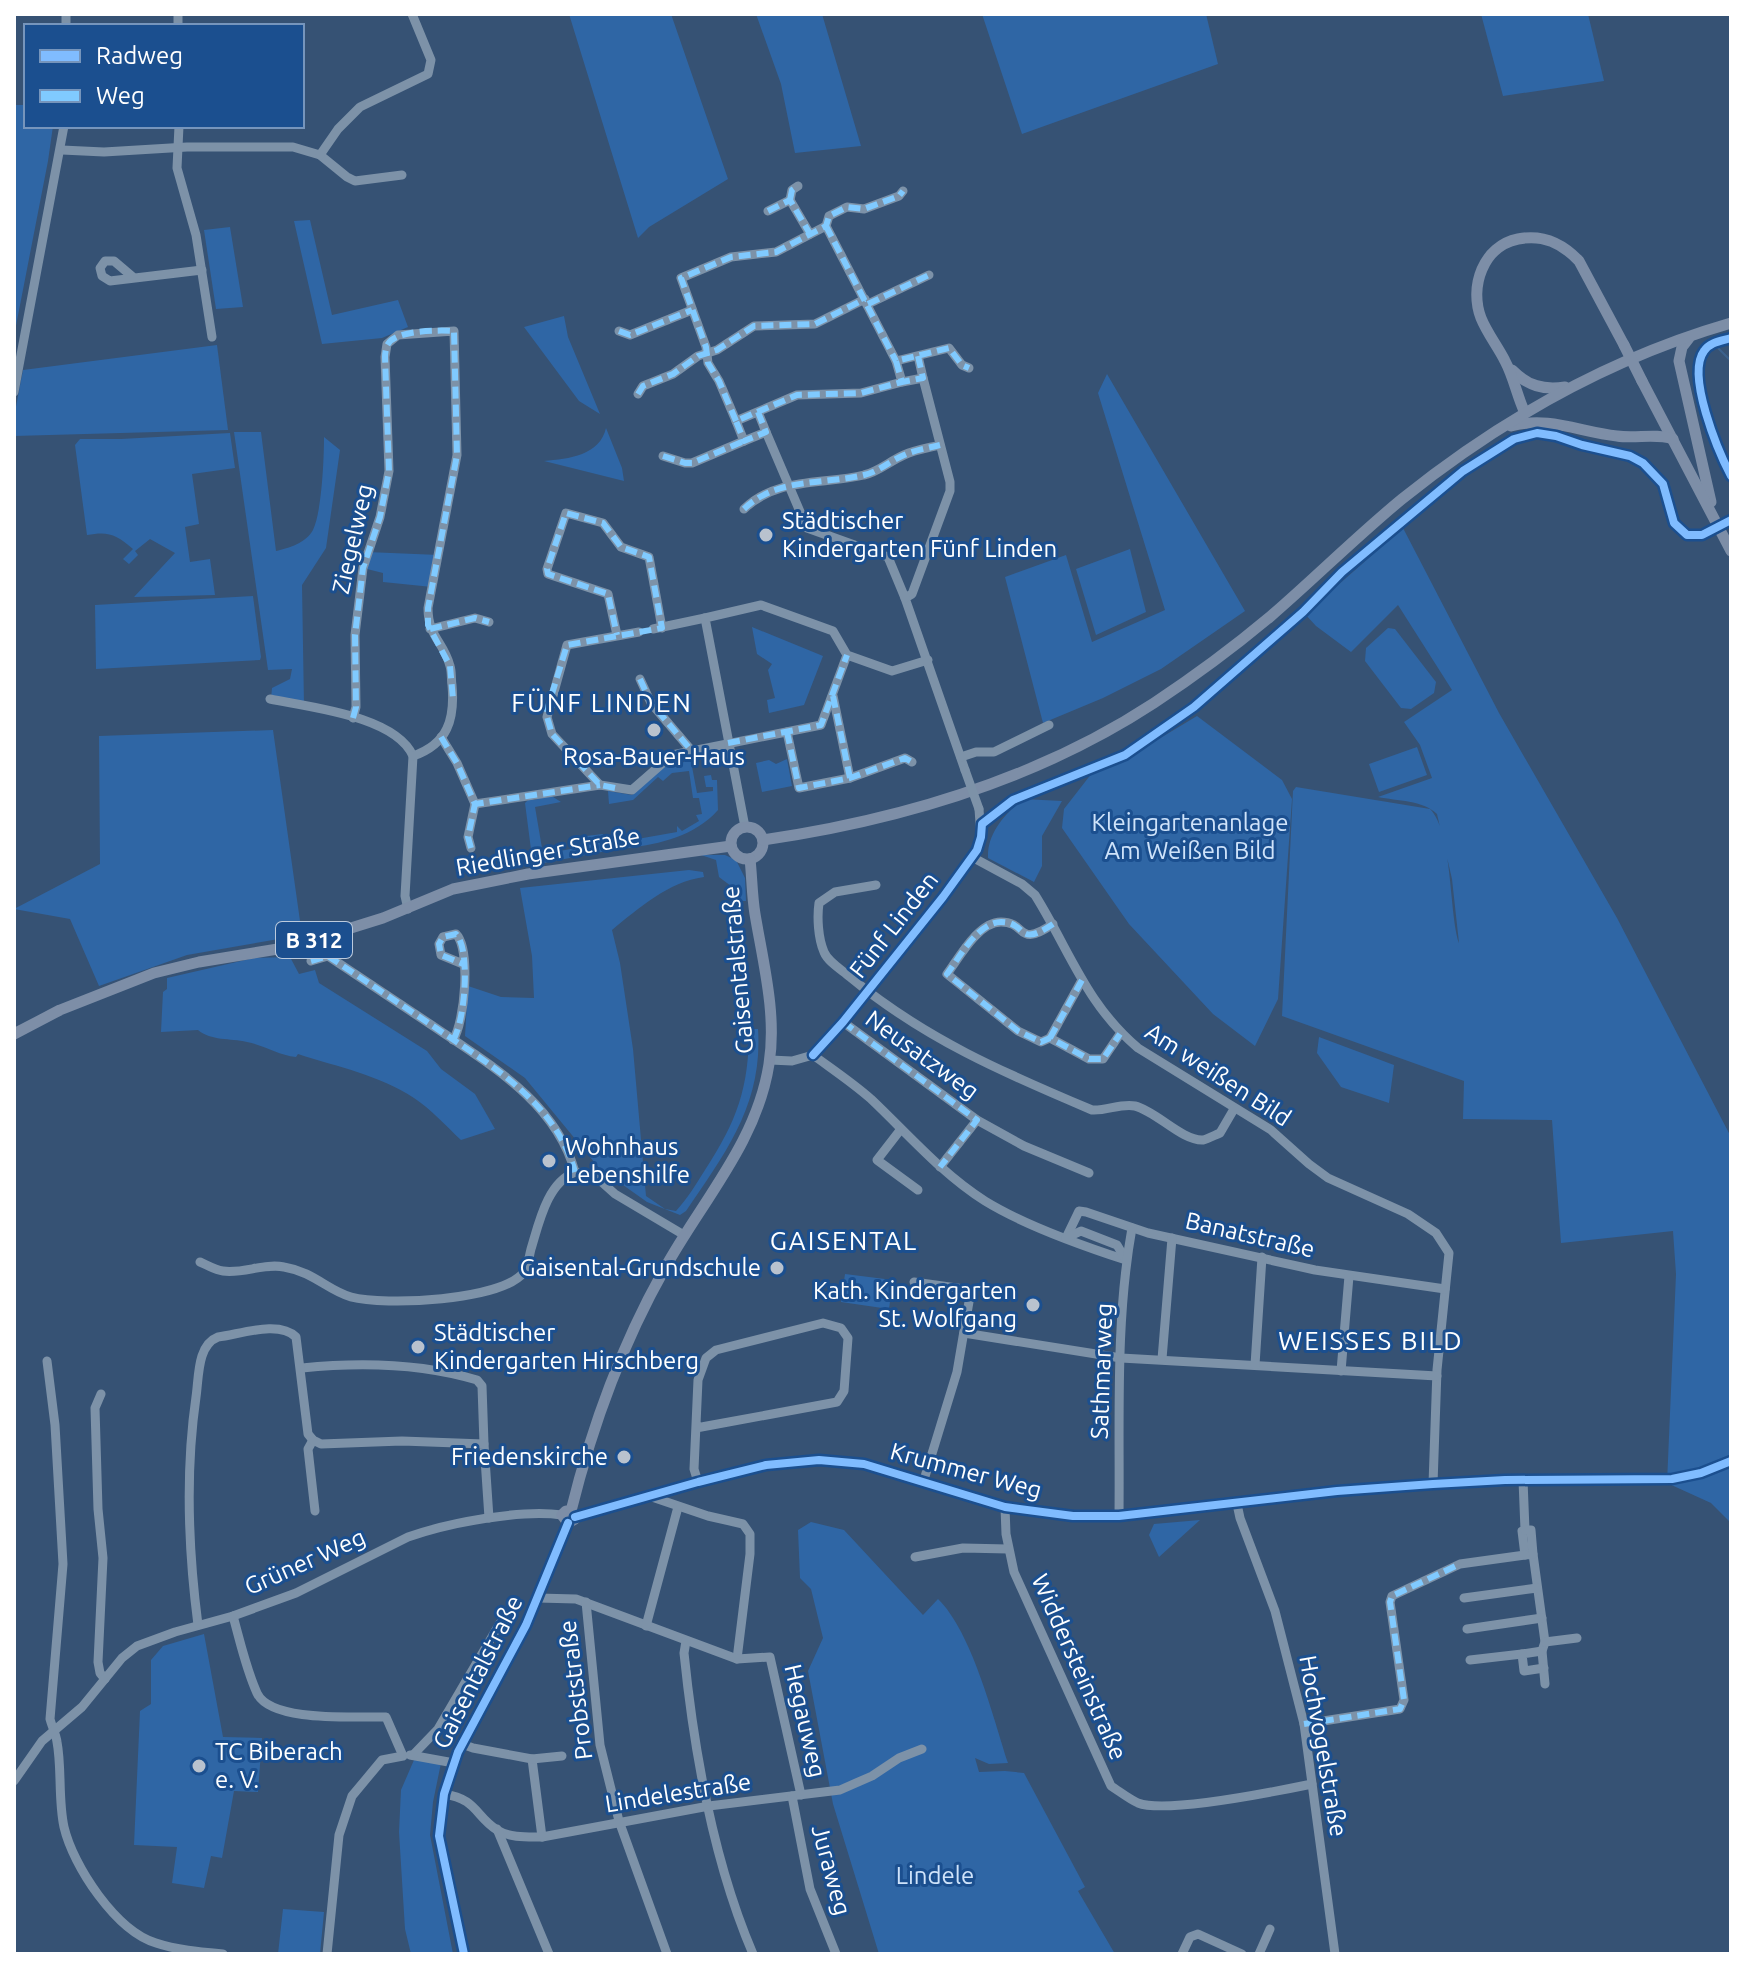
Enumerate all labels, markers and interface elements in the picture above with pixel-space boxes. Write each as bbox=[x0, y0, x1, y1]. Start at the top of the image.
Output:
legend bbox=[24, 24, 304, 128]
text: Radweg bbox=[96, 42, 183, 69]
text: Weg bbox=[96, 82, 145, 109]
street label: Ziegelweg bbox=[327, 481, 378, 596]
place label: Städtischer Kindergarten Fünf Linden bbox=[782, 507, 1057, 562]
marker: Städtischer Kindergarten Fünf Linden bbox=[757, 526, 775, 544]
district label: FÜNF LINDEN bbox=[511, 688, 693, 717]
marker: Rosa-Bauer-Haus bbox=[645, 721, 663, 739]
place label: Rosa-Bauer-Haus bbox=[563, 743, 745, 770]
park label: Kleingartenanlage Am Weißen Bild bbox=[1091, 809, 1289, 864]
street label: Riedlinger Straße bbox=[454, 822, 642, 881]
street label: Fünf Linden bbox=[844, 866, 943, 983]
street label: Gaisentalstraße bbox=[717, 885, 758, 1055]
road number: B 312 bbox=[276, 922, 352, 958]
street label: Neusatzweg bbox=[861, 1005, 984, 1105]
street label: Am weißen Bild bbox=[1141, 1018, 1296, 1132]
place label: Wohnhaus Lebenshilfe bbox=[565, 1133, 690, 1188]
marker: Wohnhaus Lebenshilfe bbox=[540, 1152, 558, 1170]
street label: Banatstraße bbox=[1183, 1207, 1317, 1263]
district label: GAISENTAL bbox=[770, 1226, 918, 1255]
place label: Gaisental-Grundschule bbox=[520, 1254, 761, 1281]
marker: Gaisental-Grundschule bbox=[768, 1259, 786, 1277]
place label: Kath. Kindergarten St. Wolfgang bbox=[813, 1277, 1017, 1332]
marker: Kath. Kindergarten St. Wolfgang bbox=[1024, 1296, 1042, 1314]
street label: Sathmarweg bbox=[1086, 1302, 1117, 1440]
place label: Städtischer Kindergarten Hirschberg bbox=[434, 1319, 699, 1374]
district label: WEISSES BILD bbox=[1278, 1326, 1464, 1355]
marker: Städtischer Kindergarten Hirschberg bbox=[409, 1338, 427, 1356]
street label: Krummer Weg bbox=[887, 1437, 1045, 1504]
place label: Friedenskirche bbox=[451, 1443, 608, 1470]
marker: Friedenskirche bbox=[615, 1448, 633, 1466]
street label: Grüner Weg bbox=[240, 1523, 369, 1600]
street label: Widdersteinstraße bbox=[1026, 1570, 1133, 1764]
street label: Gaisentalstraße bbox=[427, 1591, 528, 1753]
street label: Probststraße bbox=[554, 1619, 597, 1761]
street label: Hochvogelstraße bbox=[1294, 1653, 1353, 1839]
street label: Hegauweg bbox=[779, 1662, 832, 1780]
place label: TC Biberach e. V. bbox=[215, 1738, 343, 1793]
marker: TC Biberach e. V. bbox=[190, 1757, 208, 1775]
street label: Lindelestraße bbox=[603, 1768, 753, 1817]
street label: Juraweg bbox=[806, 1822, 856, 1918]
park label: Lindele bbox=[896, 1862, 974, 1889]

